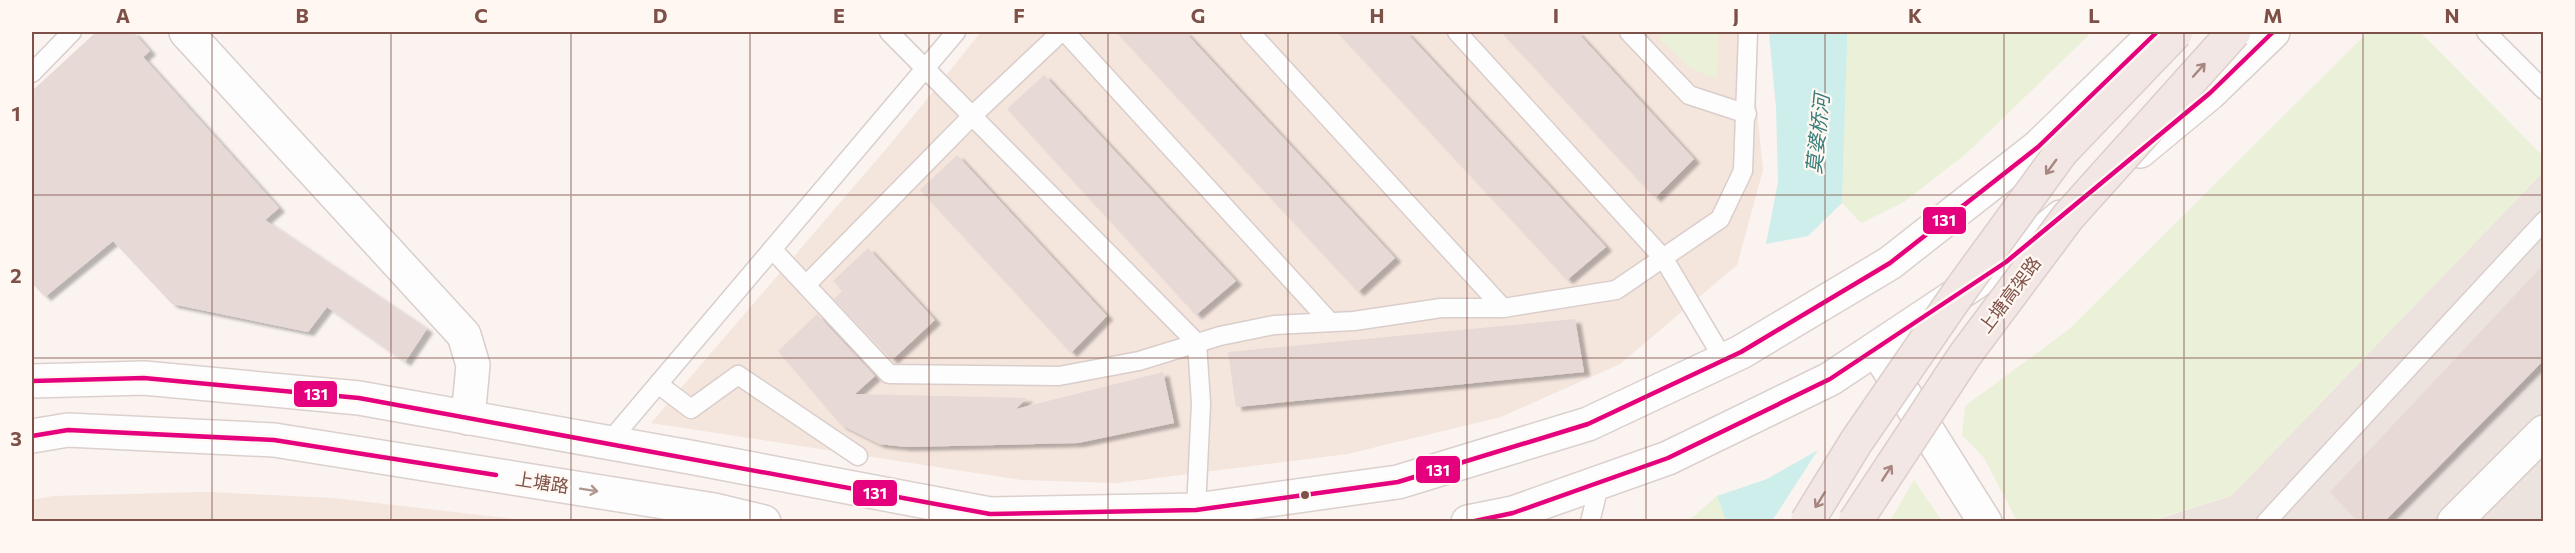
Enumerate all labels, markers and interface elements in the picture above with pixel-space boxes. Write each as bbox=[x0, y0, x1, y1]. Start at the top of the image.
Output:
text: A bbox=[116, 3, 130, 27]
text: B bbox=[295, 3, 309, 27]
text: C bbox=[474, 3, 488, 27]
text: D bbox=[653, 3, 667, 27]
text: E bbox=[833, 3, 845, 27]
text: F bbox=[1013, 3, 1025, 27]
text: G bbox=[1191, 3, 1205, 27]
text: H bbox=[1370, 3, 1385, 27]
text: I bbox=[1553, 3, 1559, 27]
text: J bbox=[1733, 3, 1739, 27]
text: K bbox=[1908, 3, 1922, 27]
text: L bbox=[2088, 3, 2100, 27]
text: M bbox=[2263, 3, 2283, 27]
text: N bbox=[2445, 3, 2460, 27]
one-way arrow bbox=[2192, 63, 2206, 78]
water label: 莫婆桥河 bbox=[1801, 89, 1834, 175]
text: 1 bbox=[11, 101, 21, 125]
one-way arrow bbox=[2045, 158, 2057, 174]
line badge: 131 bbox=[1922, 206, 1967, 235]
text: 131 bbox=[1932, 210, 1956, 229]
street label: 上塘高架路 bbox=[1973, 252, 2045, 337]
text: 2 bbox=[10, 263, 22, 287]
line badge: 131 bbox=[293, 380, 338, 408]
text: 131 bbox=[304, 384, 328, 403]
text: 3 bbox=[10, 426, 22, 450]
line badge: 131 bbox=[1415, 455, 1461, 484]
text: 131 bbox=[1426, 460, 1450, 479]
one-way arrow bbox=[1881, 465, 1893, 481]
street label: 上塘路 bbox=[514, 467, 571, 497]
line badge: 131 bbox=[852, 479, 898, 507]
text: 131 bbox=[863, 483, 887, 502]
one-way arrow bbox=[579, 485, 599, 496]
unlabelled marker bbox=[1299, 489, 1311, 501]
one-way arrow bbox=[1814, 491, 1826, 508]

